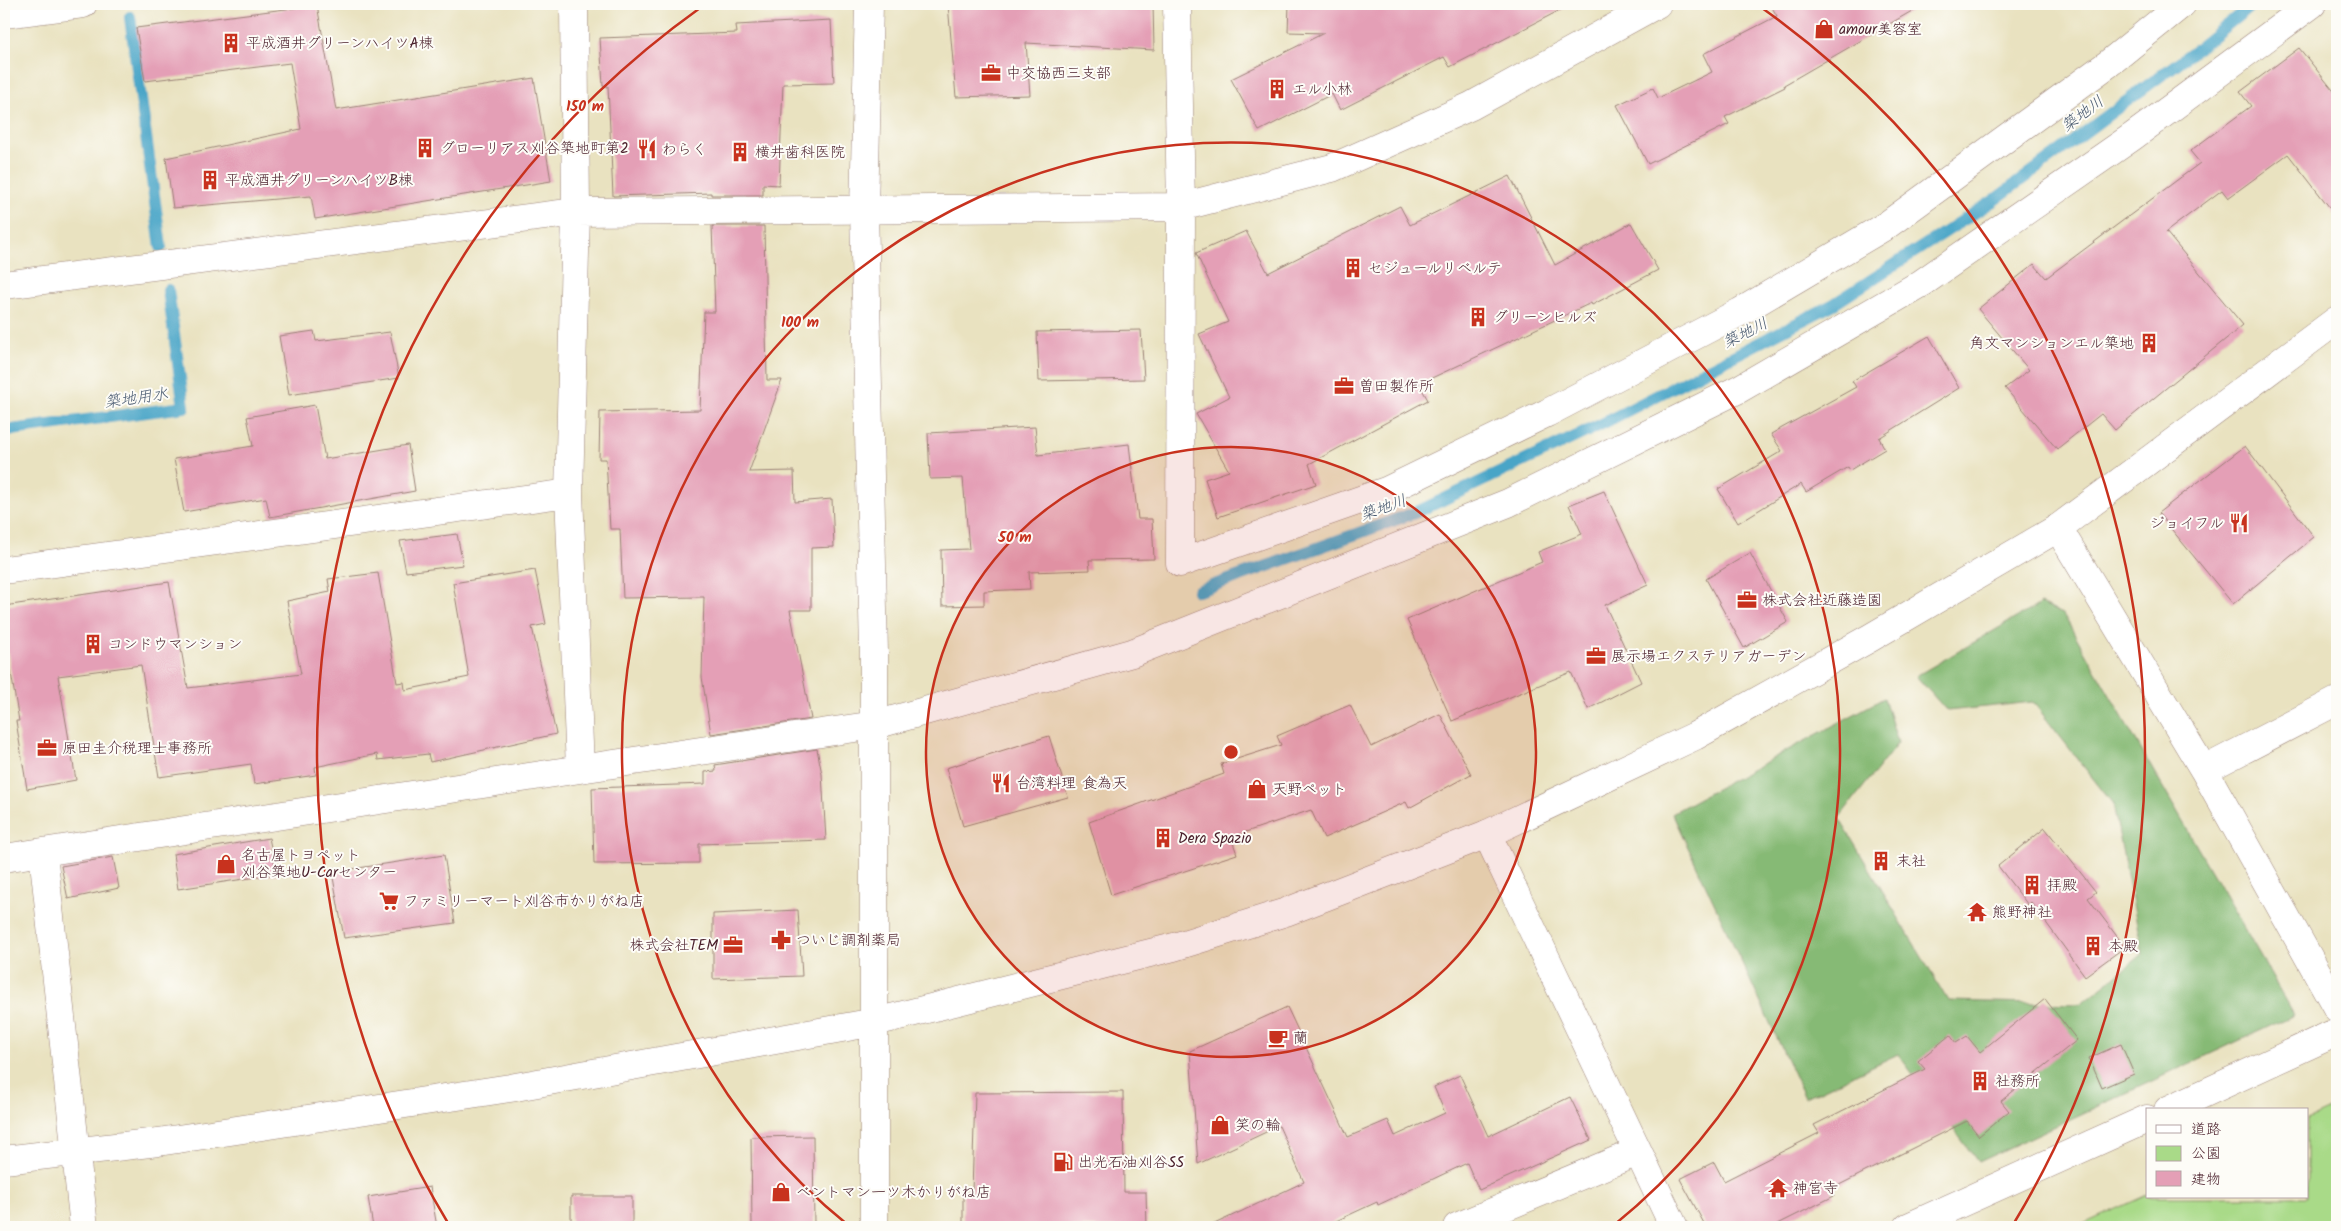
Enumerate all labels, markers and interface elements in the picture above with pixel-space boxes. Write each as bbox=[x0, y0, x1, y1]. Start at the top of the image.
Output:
shop icon: amour美容室 bbox=[1813, 18, 1835, 40]
place label: amour美容室 bbox=[1839, 18, 1922, 42]
building icon: 平成酒井グリーンハイツA棟 bbox=[220, 32, 242, 54]
place label: 平成酒井グリーンハイツA棟 bbox=[246, 32, 434, 56]
office icon: 中交協西三支部 bbox=[980, 62, 1002, 84]
place label: 中交協西三支部 bbox=[1006, 62, 1111, 86]
building icon: エル小林 bbox=[1266, 78, 1288, 100]
place label: エル小林 bbox=[1292, 78, 1352, 102]
water label: 築地川 bbox=[2056, 90, 2110, 139]
text: 150 m bbox=[566, 95, 604, 119]
building icon: グローリアス刈谷築地町第2 bbox=[414, 137, 436, 159]
place label: グローリアス刈谷築地町第2 bbox=[440, 137, 629, 161]
restaurant icon: わらく bbox=[636, 138, 658, 160]
place label: わらく bbox=[662, 138, 707, 162]
building icon: 横井歯科医院 bbox=[729, 141, 751, 163]
place label: 横井歯科医院 bbox=[755, 141, 845, 165]
building icon: 平成酒井グリーンハイツB棟 bbox=[199, 169, 221, 191]
place label: 平成酒井グリーンハイツB棟 bbox=[225, 169, 413, 193]
building icon: セジュールリベルテ bbox=[1342, 257, 1364, 279]
place label: セジュールリベルテ bbox=[1368, 257, 1502, 281]
building icon: グリーンヒルズ bbox=[1467, 306, 1489, 328]
place label: グリーンヒルズ bbox=[1493, 306, 1597, 330]
text: 100 m bbox=[781, 311, 819, 335]
water label: 築地川 bbox=[1719, 311, 1773, 355]
place label: 角文マンションエル築地 bbox=[1970, 332, 2134, 356]
building icon: 角文マンションエル築地 bbox=[2138, 332, 2160, 354]
office icon: 曽田製作所 bbox=[1333, 375, 1355, 397]
place label: 曽田製作所 bbox=[1359, 375, 1434, 399]
water label: 築地用水 bbox=[103, 382, 170, 415]
water label: 築地川 bbox=[1357, 488, 1410, 528]
place label: ジョイフル bbox=[2150, 512, 2224, 536]
restaurant icon: ジョイフル bbox=[2228, 512, 2250, 534]
text: 50 m bbox=[997, 526, 1032, 550]
office icon: 株式会社近藤造園 bbox=[1736, 589, 1758, 611]
place label: 株式会社近藤造園 bbox=[1762, 589, 1882, 613]
building icon: コンドウマンション bbox=[82, 633, 104, 655]
place label: コンドウマンション bbox=[108, 633, 242, 657]
office icon: 展示場エクステリアガーデン bbox=[1585, 645, 1607, 667]
place label: 展示場エクステリアガーデン bbox=[1611, 645, 1807, 669]
office icon: 原田圭介税理士事務所 bbox=[36, 737, 58, 759]
place label: 原田圭介税理士事務所 bbox=[62, 737, 212, 761]
centre of rings bbox=[1222, 743, 1240, 761]
restaurant icon: 台湾料理 食為天 bbox=[990, 772, 1012, 794]
place label: 台湾料理 食為天 bbox=[1016, 772, 1127, 796]
shop icon: 天野ペット bbox=[1246, 778, 1268, 800]
place label: 天野ペット bbox=[1272, 778, 1347, 802]
building icon: Dera Spazio bbox=[1152, 827, 1174, 849]
place label: Dera Spazio bbox=[1178, 827, 1252, 851]
place label: 名古屋トヨペット 刈谷築地U-Carセンター bbox=[241, 844, 397, 885]
building icon: 末社 bbox=[1870, 850, 1892, 872]
place label: 末社 bbox=[1896, 850, 1926, 874]
shop icon: 名古屋トヨペット 刈谷築地U-Carセンター bbox=[215, 853, 237, 875]
building icon: 拝殿 bbox=[2021, 874, 2043, 896]
place label: 拝殿 bbox=[2047, 874, 2077, 898]
supermarket icon: ファミリーマート刈谷市かりがね店 bbox=[378, 890, 400, 912]
place label: ファミリーマート刈谷市かりがね店 bbox=[404, 890, 644, 914]
temple icon: 熊野神社 bbox=[1966, 901, 1988, 923]
place label: 熊野神社 bbox=[1992, 901, 2052, 925]
pharmacy icon: ついじ調剤薬局 bbox=[770, 929, 792, 951]
place label: ついじ調剤薬局 bbox=[796, 929, 901, 953]
place label: 株式会社TEM bbox=[629, 934, 718, 958]
office icon: 株式会社TEM bbox=[722, 934, 744, 956]
building icon: 本殿 bbox=[2082, 935, 2104, 957]
place label: 本殿 bbox=[2108, 935, 2138, 959]
cafe icon: 蘭 bbox=[1267, 1027, 1289, 1049]
place label: 蘭 bbox=[1293, 1027, 1308, 1051]
building icon: 社務所 bbox=[1969, 1070, 1991, 1092]
place label: 社務所 bbox=[1995, 1070, 2040, 1094]
legend bbox=[2146, 1108, 2308, 1198]
shop icon: 笑の輪 bbox=[1209, 1114, 1231, 1136]
place label: 笑の輪 bbox=[1235, 1114, 1280, 1138]
text: 道路 bbox=[2191, 1118, 2221, 1142]
text: 公園 bbox=[2191, 1142, 2221, 1166]
fuel station icon: 出光石油刈谷SS bbox=[1052, 1151, 1074, 1173]
place label: 出光石油刈谷SS bbox=[1078, 1151, 1184, 1175]
text: 建物 bbox=[2191, 1168, 2221, 1192]
temple icon: 神宮寺 bbox=[1767, 1177, 1789, 1199]
place label: 神宮寺 bbox=[1793, 1177, 1838, 1201]
shop icon: ベントマン一ツ木かりがね店 bbox=[770, 1181, 792, 1203]
place label: ベントマン一ツ木かりがね店 bbox=[796, 1181, 991, 1205]

